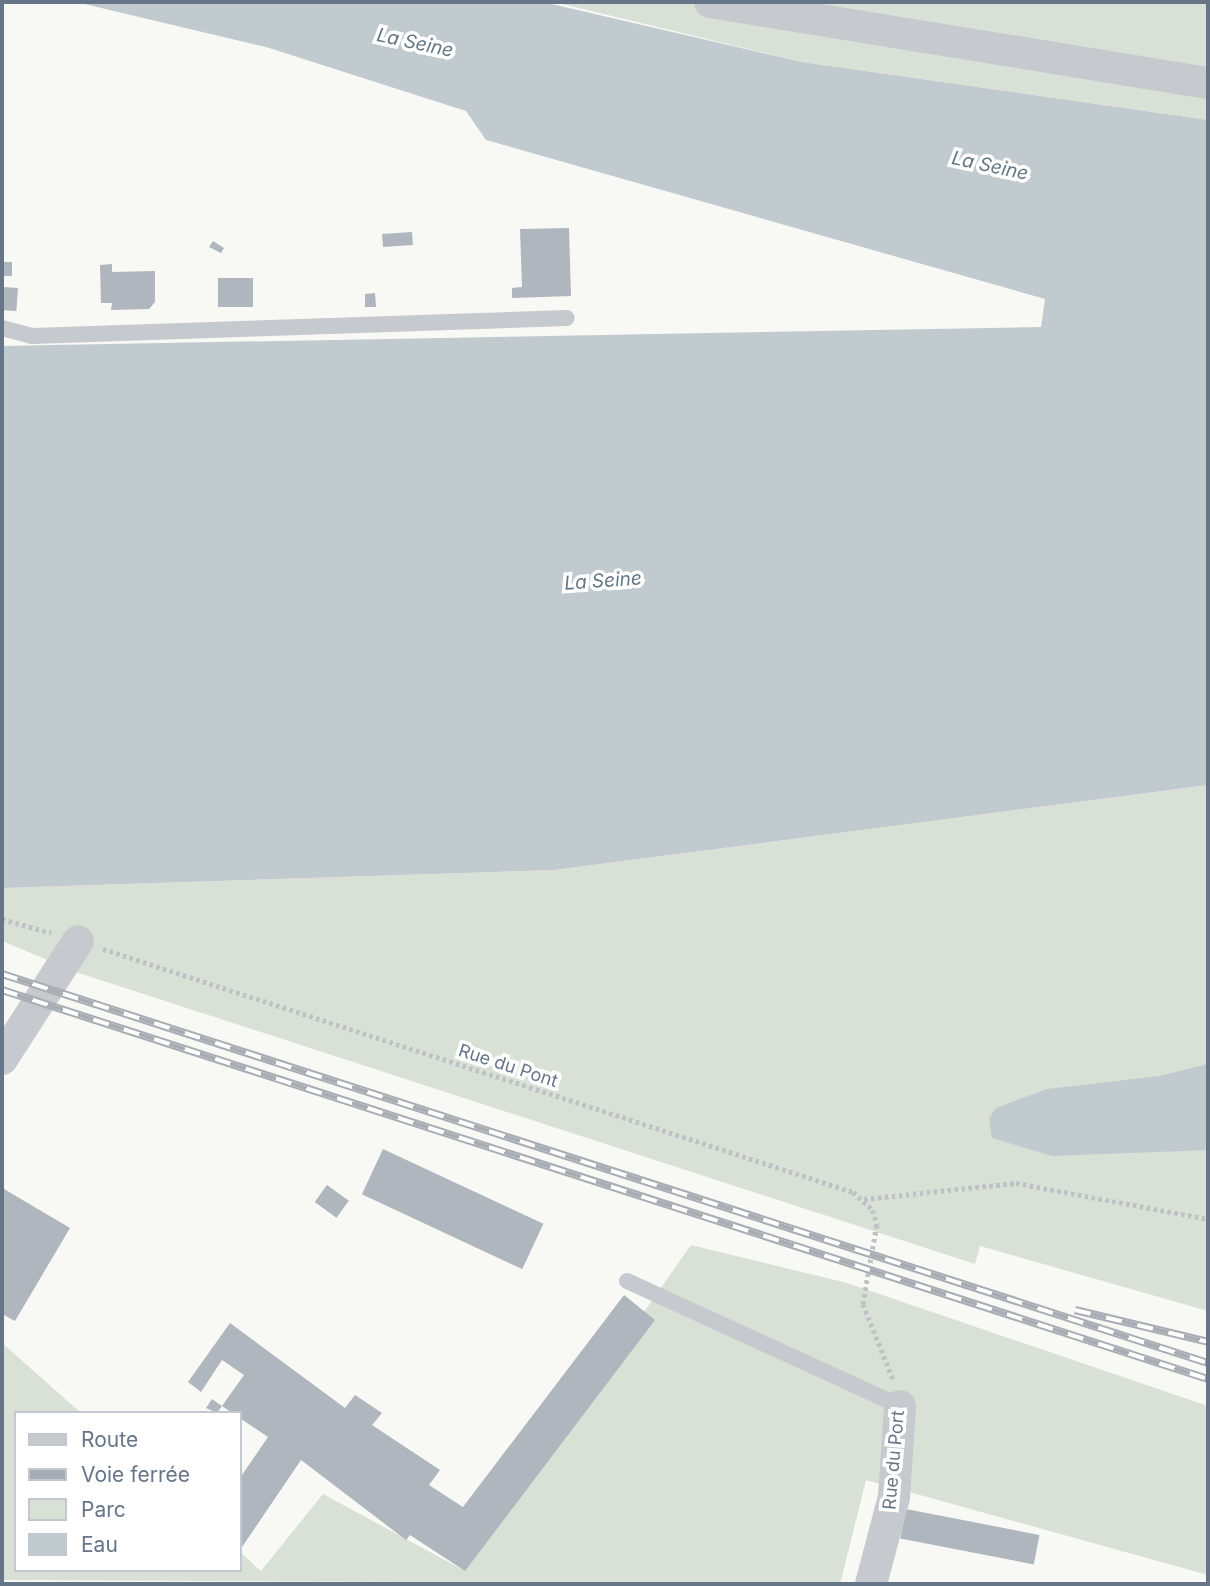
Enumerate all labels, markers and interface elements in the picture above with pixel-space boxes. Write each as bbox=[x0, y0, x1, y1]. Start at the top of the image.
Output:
water label: La Seine bbox=[375, 24, 455, 62]
water label: La Seine bbox=[950, 147, 1030, 185]
water label: La Seine bbox=[563, 567, 643, 595]
street label: Rue du Pont bbox=[456, 1040, 560, 1092]
street label: Rue du Port bbox=[879, 1409, 909, 1511]
legend bbox=[14, 1411, 242, 1572]
text: Route bbox=[81, 1427, 138, 1452]
text: Voie ferrée bbox=[81, 1462, 190, 1487]
text: Parc bbox=[81, 1497, 126, 1522]
text: Eau bbox=[81, 1532, 118, 1557]

